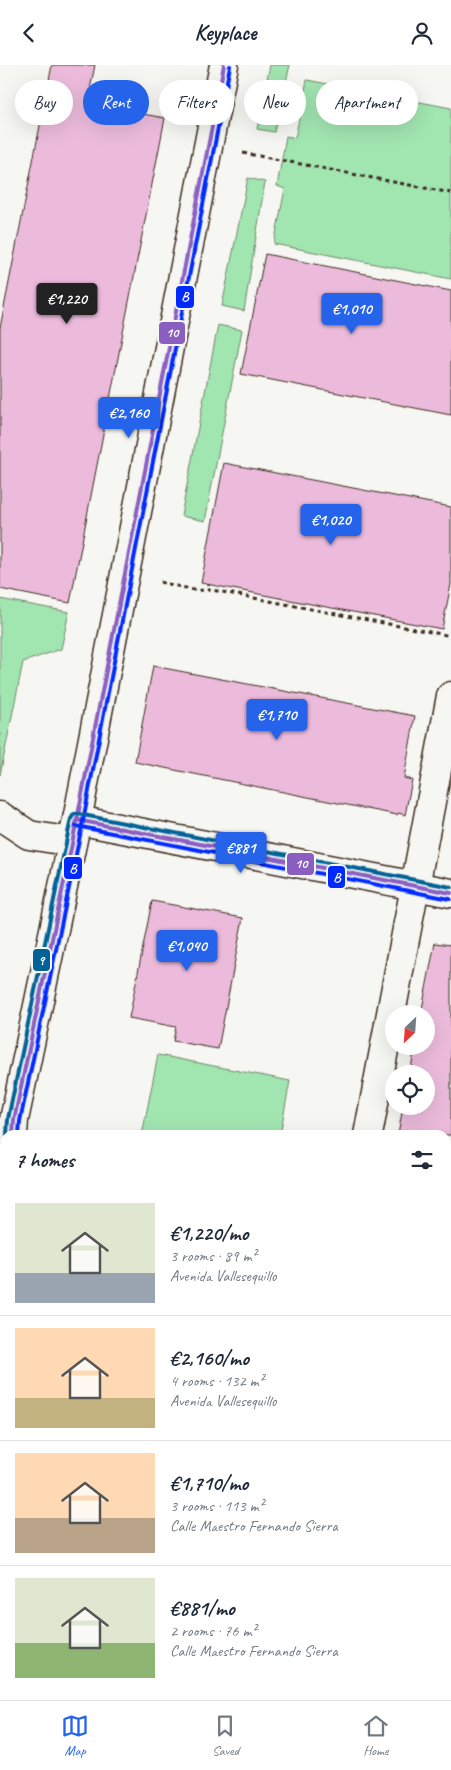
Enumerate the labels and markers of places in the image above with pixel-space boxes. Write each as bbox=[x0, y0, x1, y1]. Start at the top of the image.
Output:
pin: €1,220 bbox=[26, 283, 108, 325]
pin: €1,010 bbox=[311, 293, 393, 335]
pin: €2,160 bbox=[88, 397, 170, 439]
pin: €1,020 bbox=[290, 503, 372, 546]
pin: €1,710 bbox=[236, 699, 318, 741]
pin: €881 bbox=[211, 831, 271, 874]
pin: €1,040 bbox=[146, 929, 228, 972]

